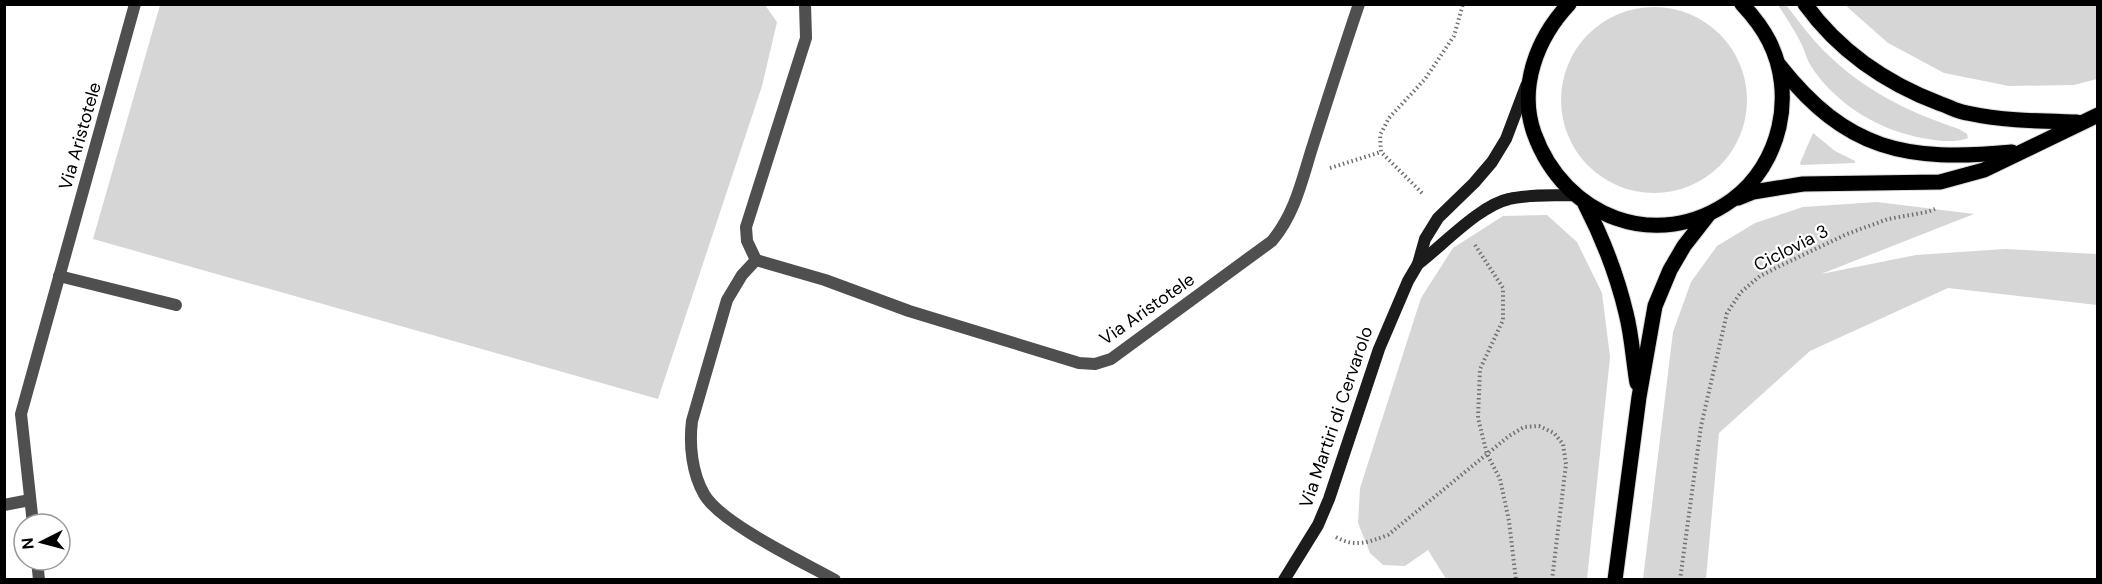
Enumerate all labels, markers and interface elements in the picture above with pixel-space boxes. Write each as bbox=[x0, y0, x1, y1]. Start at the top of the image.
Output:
street label: Via Aristotele bbox=[53, 79, 107, 193]
street label: Ciclovia 3 bbox=[1750, 219, 1832, 277]
street label: Via Aristotele bbox=[1095, 267, 1199, 351]
street label: Via Martiri di Cervarolo bbox=[1294, 323, 1378, 511]
north arrow bbox=[12, 512, 72, 572]
text: N bbox=[17, 537, 39, 550]

